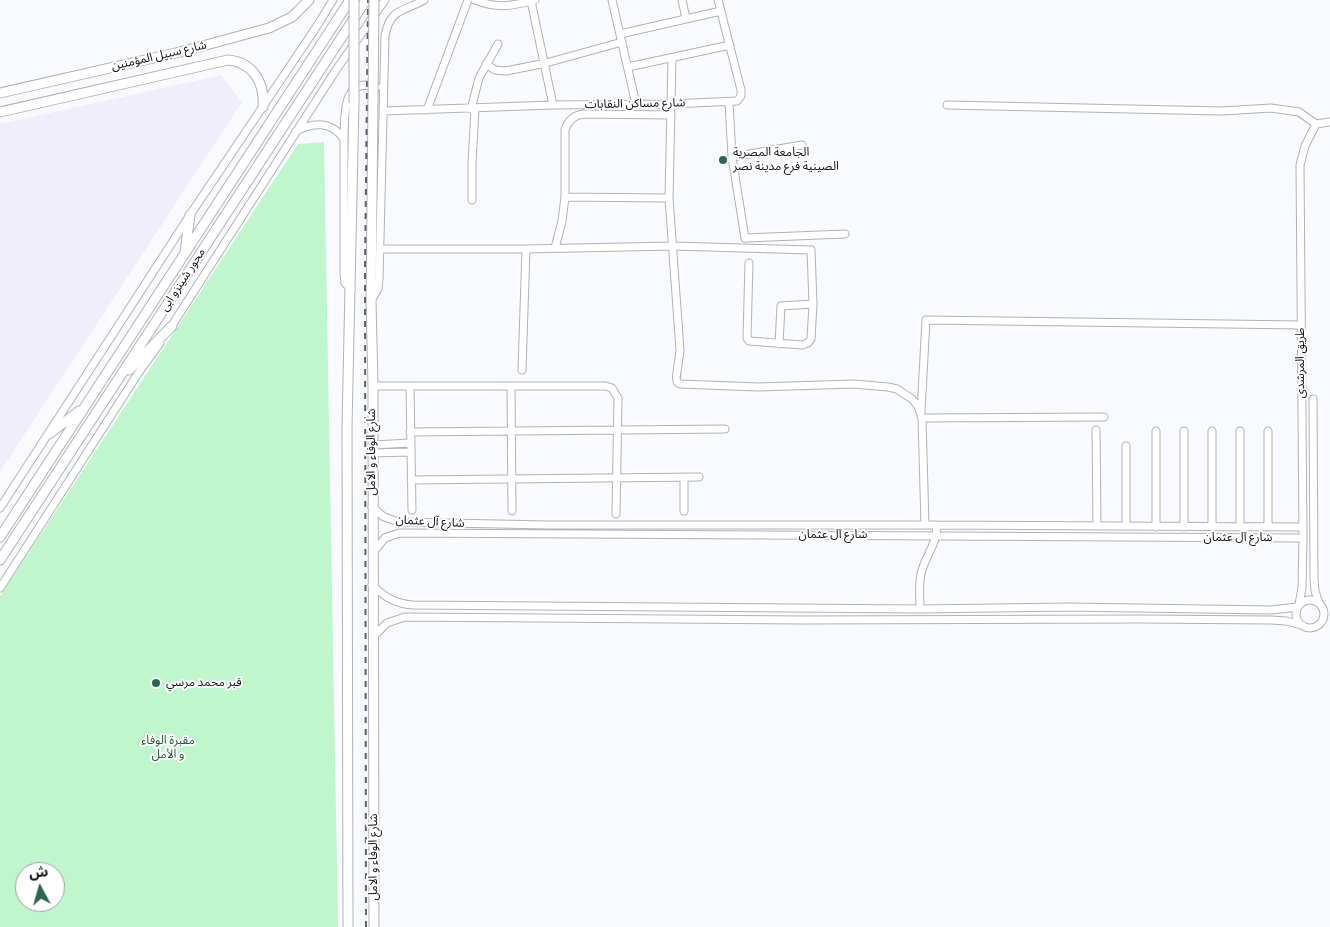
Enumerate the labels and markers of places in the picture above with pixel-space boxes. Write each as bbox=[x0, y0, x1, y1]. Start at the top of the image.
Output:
place label: الجامعة المصرية الصينية فرع مدينة نصر bbox=[733, 146, 839, 174]
marker: الجامعة المصرية الصينية فرع مدينة نصر bbox=[717, 154, 729, 166]
place label: قبر محمد مرسي bbox=[166, 676, 242, 690]
marker: قبر محمد مرسي bbox=[150, 677, 162, 689]

